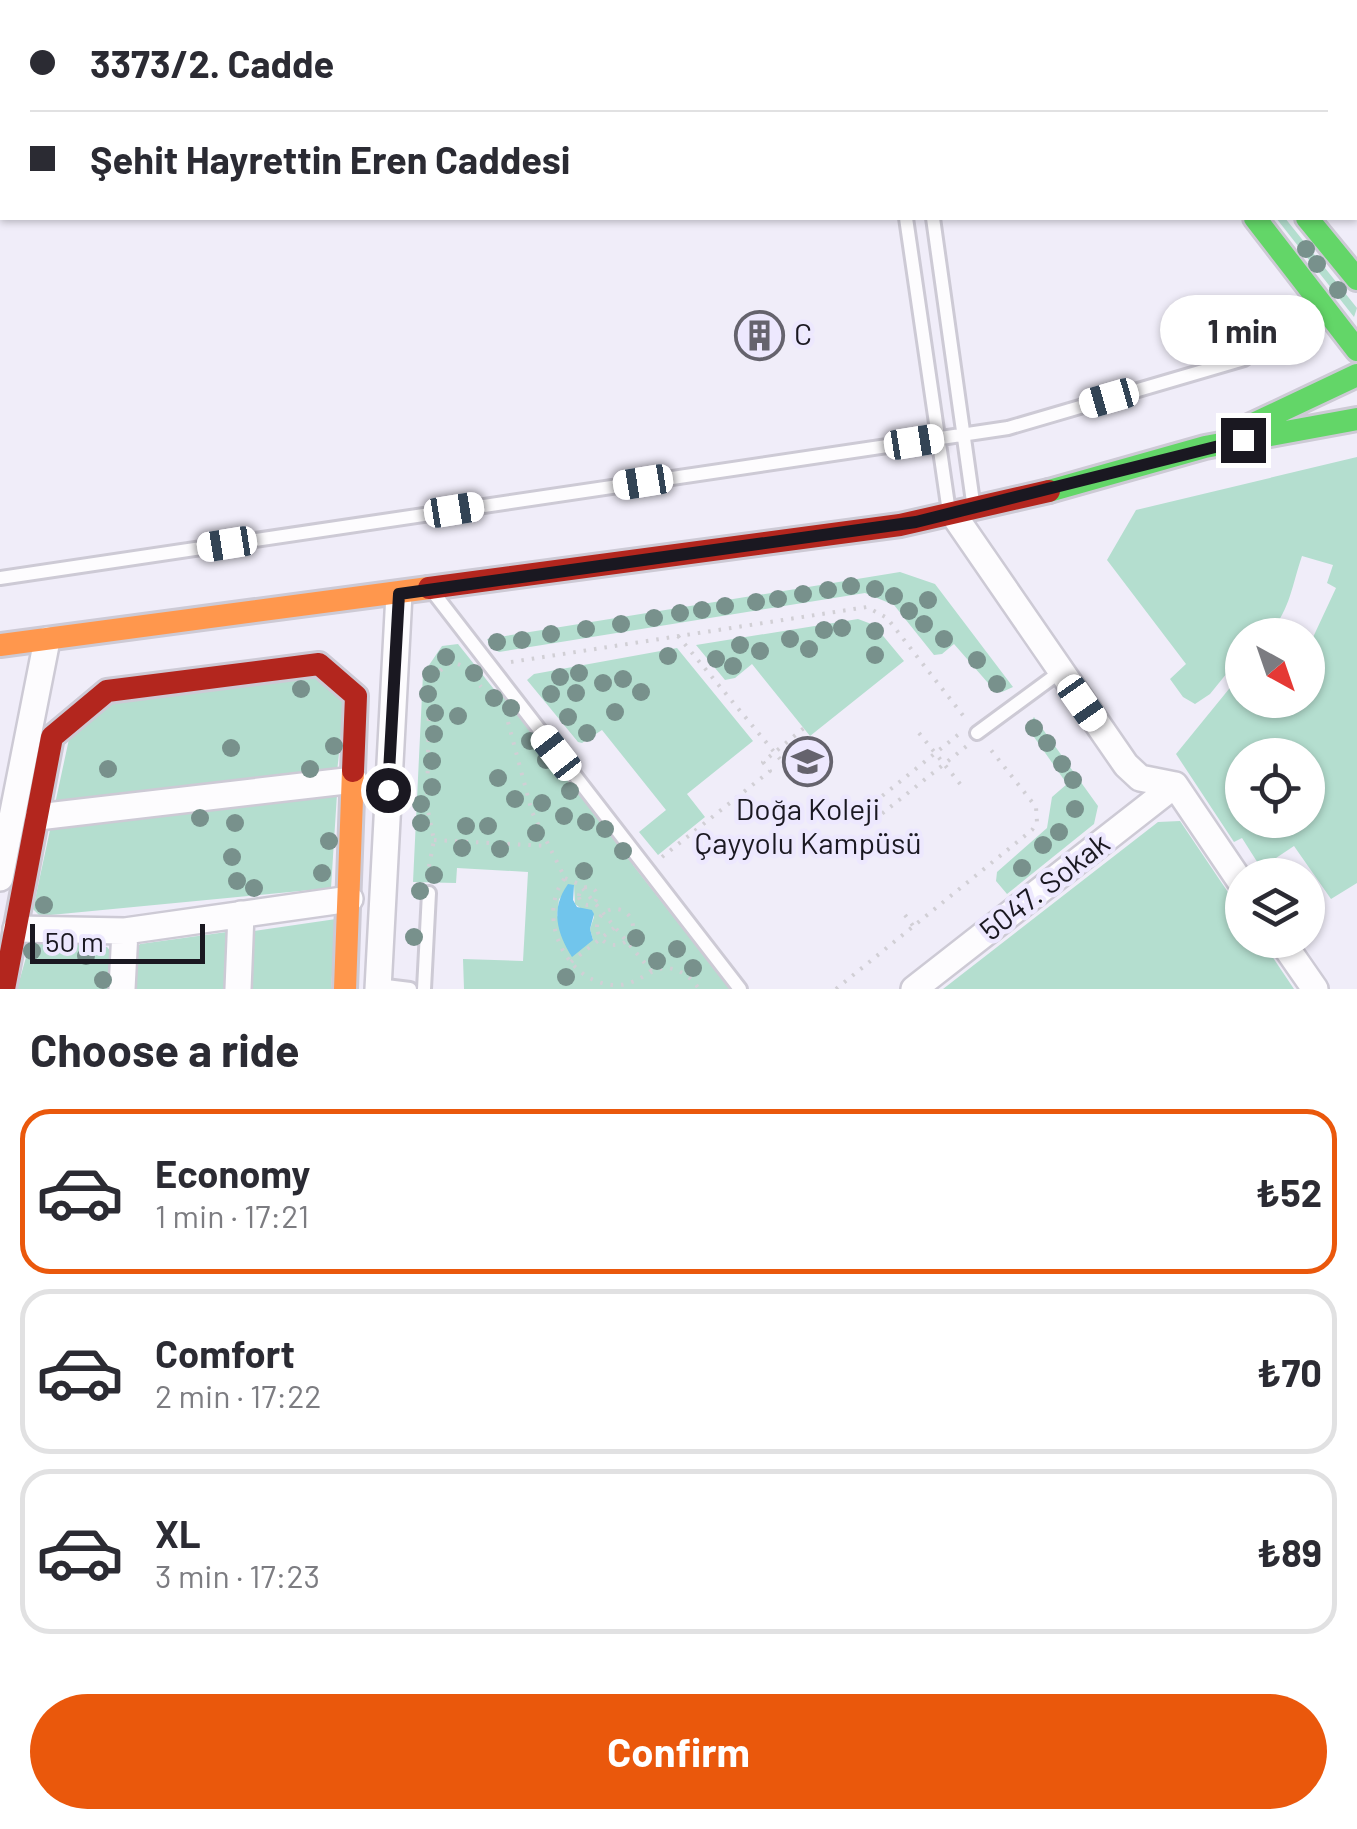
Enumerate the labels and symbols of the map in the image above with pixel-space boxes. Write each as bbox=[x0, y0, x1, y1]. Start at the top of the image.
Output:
callout: 1 min bbox=[1160, 295, 1326, 365]
building icon: C bbox=[733, 309, 785, 361]
place label: C bbox=[794, 315, 812, 351]
car bbox=[1076, 375, 1142, 421]
route end bbox=[1221, 418, 1266, 463]
car bbox=[882, 422, 946, 462]
car bbox=[611, 462, 675, 502]
car bbox=[422, 490, 486, 530]
car bbox=[195, 524, 259, 564]
north arrow bbox=[1225, 618, 1325, 718]
car bbox=[1053, 670, 1111, 736]
car bbox=[526, 720, 586, 786]
school or university icon: Doğa Koleji Çayyolu Kampüsü bbox=[782, 735, 834, 787]
route start bbox=[366, 768, 411, 813]
place label: Doğa Koleji Çayyolu Kampüsü bbox=[694, 790, 922, 860]
street label: 5047. Sokak bbox=[972, 824, 1116, 947]
scale bar bbox=[30, 919, 205, 964]

